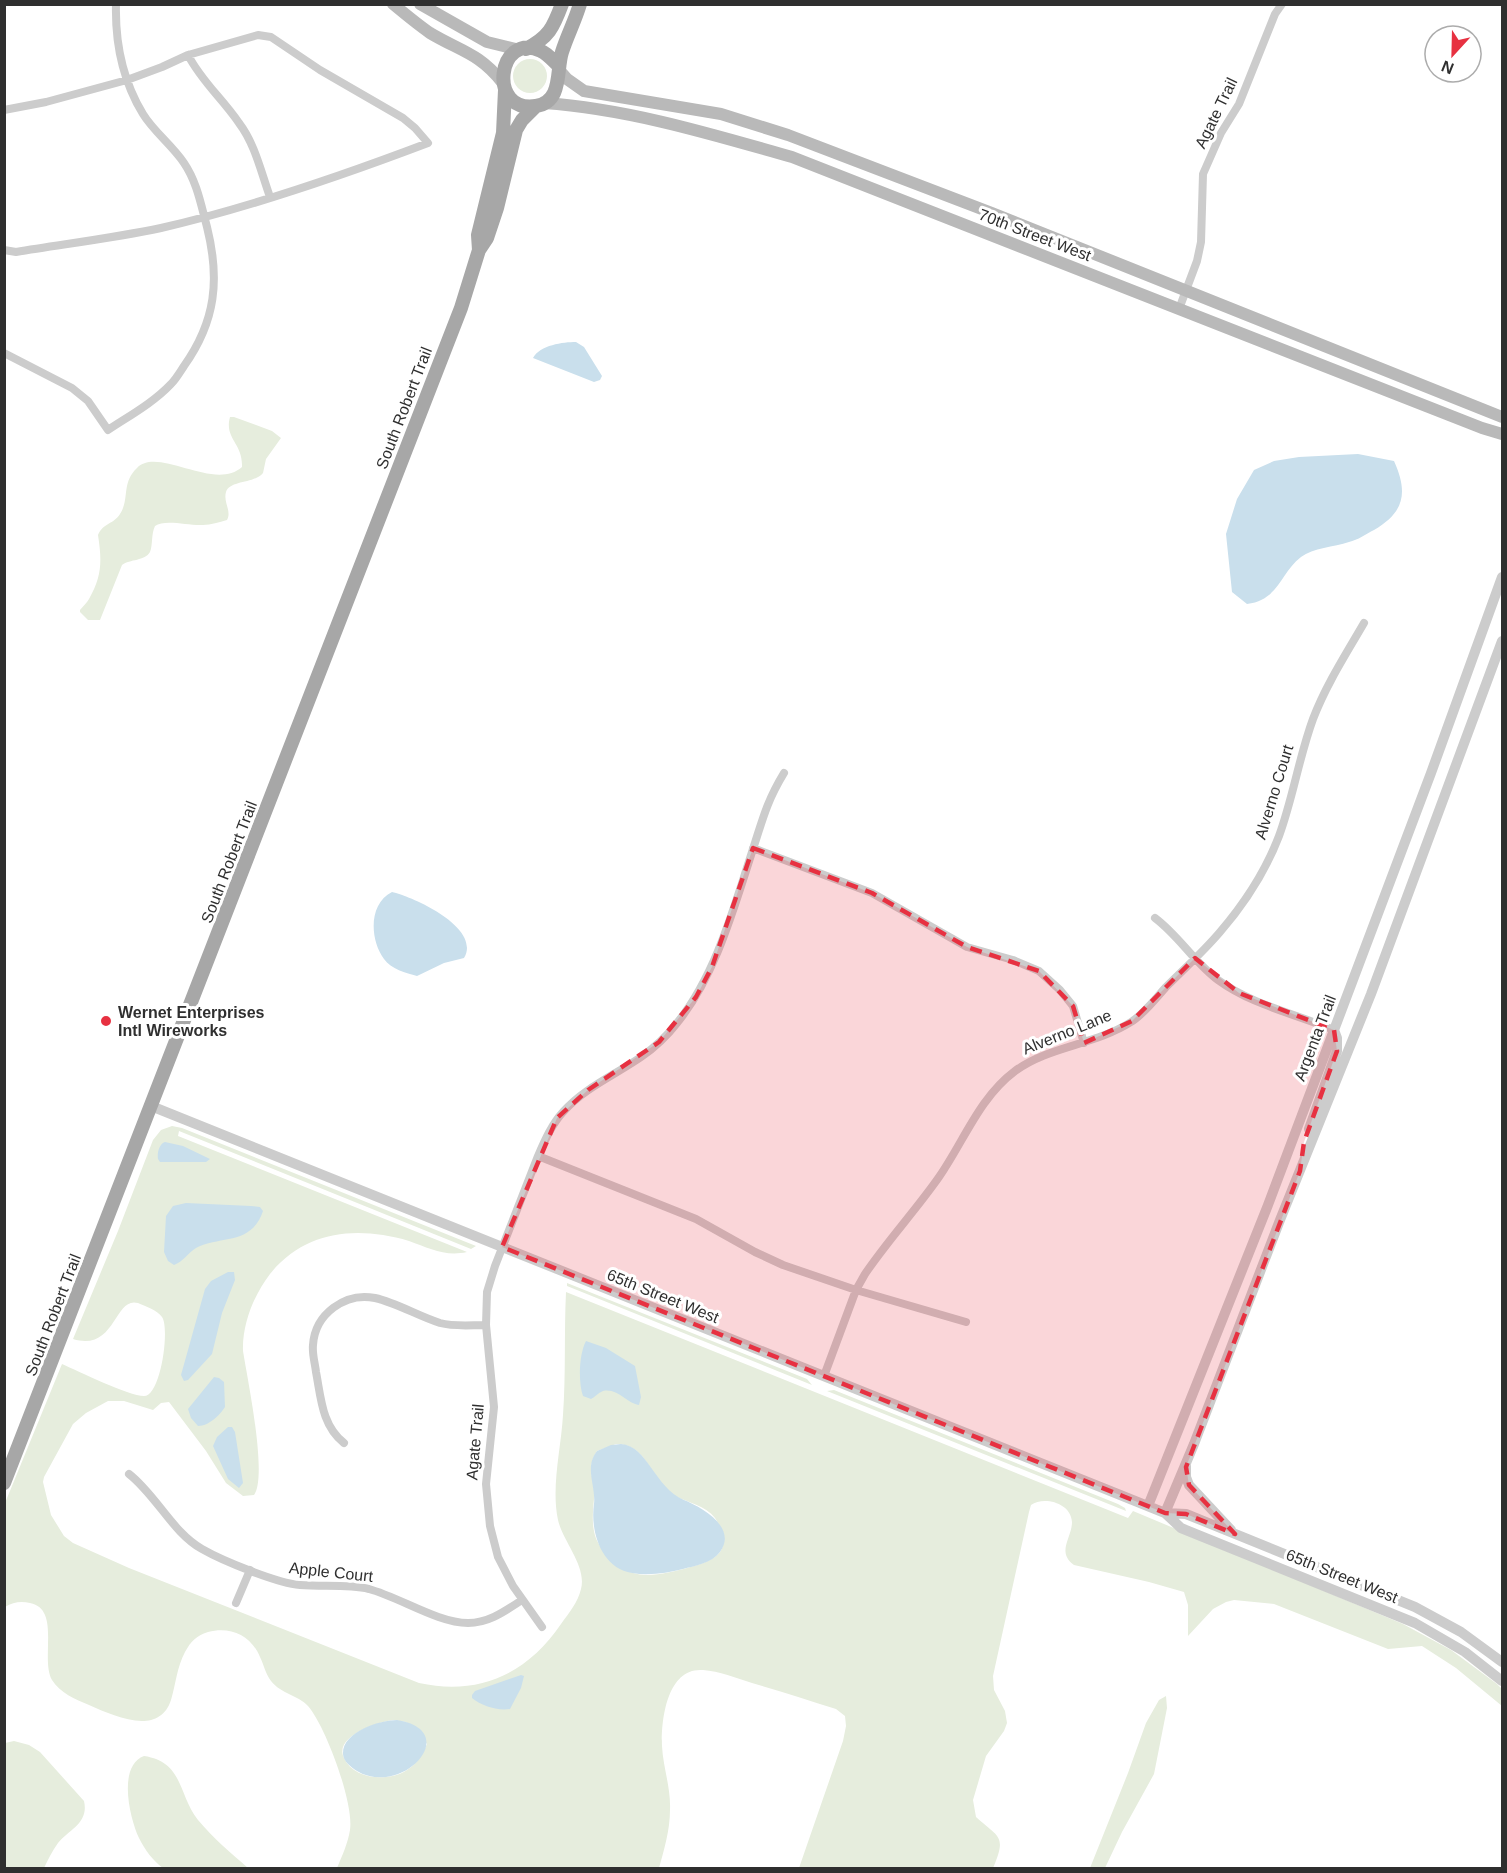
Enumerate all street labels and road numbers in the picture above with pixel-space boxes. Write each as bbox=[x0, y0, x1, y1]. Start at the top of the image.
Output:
street label: Agate Trail bbox=[1192, 75, 1240, 151]
street label: 70th Street West bbox=[976, 206, 1094, 264]
street label: South Robert Trail bbox=[373, 345, 435, 471]
street label: Alverno Court bbox=[1252, 742, 1297, 841]
street label: South Robert Trail bbox=[198, 799, 260, 925]
street label: Argenta Trail bbox=[1291, 993, 1339, 1083]
street label: Alverno Lane bbox=[1020, 1006, 1114, 1058]
street label: South Robert Trail bbox=[22, 1252, 84, 1378]
street label: 65th Street West bbox=[605, 1266, 722, 1326]
street label: Agate Trail bbox=[463, 1403, 487, 1481]
street label: 65th Street West bbox=[1284, 1546, 1401, 1606]
street label: Apple Court bbox=[288, 1559, 374, 1585]

